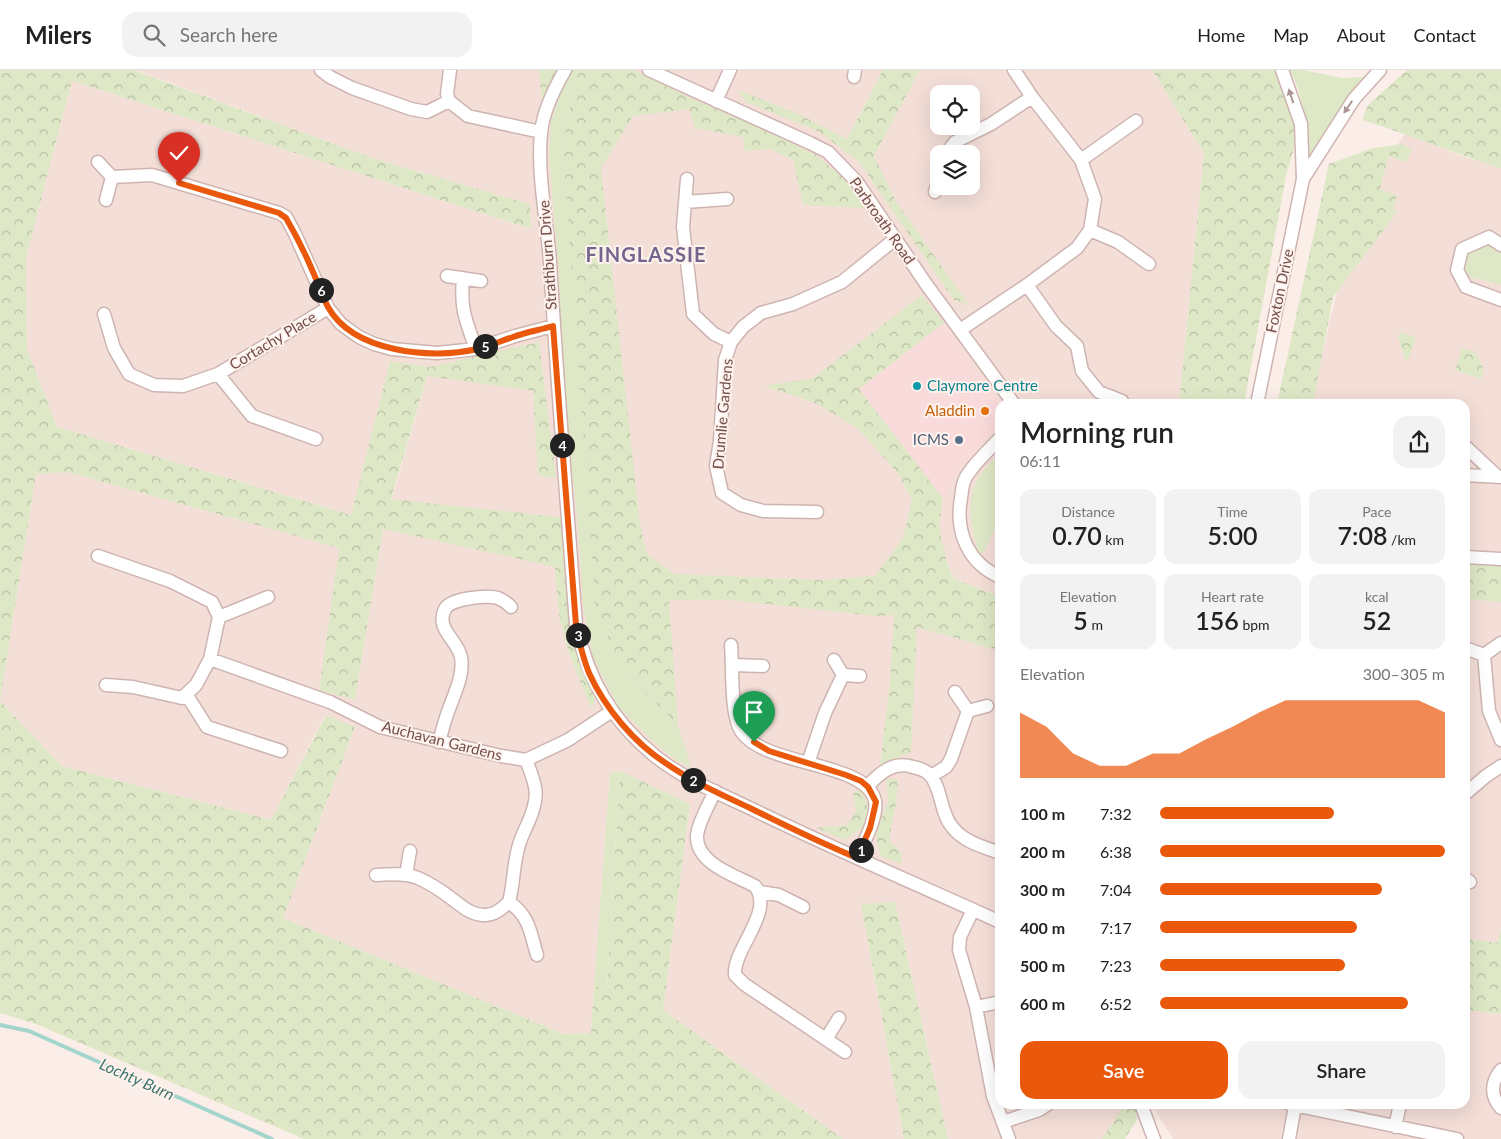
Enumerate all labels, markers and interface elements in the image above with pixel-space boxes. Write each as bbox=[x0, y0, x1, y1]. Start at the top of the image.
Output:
search box bbox=[122, 12, 472, 57]
text: Milers bbox=[25, 20, 92, 49]
icon: search bbox=[140, 21, 168, 49]
text: Search here bbox=[180, 23, 278, 46]
text: Home bbox=[1197, 24, 1245, 46]
text: Map bbox=[1273, 24, 1309, 46]
text: About bbox=[1337, 24, 1386, 46]
text: Contact bbox=[1414, 24, 1476, 46]
map controls bbox=[930, 85, 980, 195]
button: locate bbox=[930, 85, 980, 135]
one-way arrow bbox=[1287, 89, 1295, 104]
one-way arrow bbox=[1344, 100, 1353, 114]
pin bbox=[158, 132, 200, 183]
icon: check bbox=[165, 139, 193, 167]
button: layers bbox=[930, 145, 980, 195]
street label: Parbroath Road bbox=[846, 174, 919, 267]
street label: Strathburn Drive bbox=[534, 200, 560, 310]
district label: FINGLASSIE bbox=[586, 242, 706, 266]
street label: Foxton Drive bbox=[1261, 247, 1297, 334]
pin: 6 bbox=[308, 278, 334, 302]
text: 6 bbox=[317, 282, 326, 299]
street label: Cortachy Place bbox=[226, 307, 319, 373]
pin: 5 bbox=[472, 334, 498, 358]
text: 5 bbox=[481, 338, 490, 355]
street label: Drumlie Gardens bbox=[708, 358, 736, 470]
place label: Claymore Centre bbox=[927, 376, 1038, 394]
marker: Claymore Centre bbox=[911, 380, 923, 392]
place label: Aladdin bbox=[925, 401, 975, 419]
marker: Aladdin bbox=[979, 405, 991, 417]
text: Morning run bbox=[1020, 415, 1174, 449]
button: share bbox=[1393, 416, 1445, 468]
place label: ICMS bbox=[913, 430, 949, 448]
pin: 4 bbox=[550, 432, 574, 458]
marker: ICMS bbox=[953, 434, 965, 446]
text: 4 bbox=[558, 437, 567, 454]
text: 06:11 bbox=[1020, 451, 1061, 470]
text: Distance bbox=[1061, 503, 1115, 520]
text: Time bbox=[1217, 503, 1248, 520]
text: Pace bbox=[1362, 503, 1391, 520]
text: 0.70 bbox=[1052, 520, 1102, 550]
text: 5:00 bbox=[1208, 520, 1257, 550]
text: 7:08 bbox=[1338, 520, 1387, 550]
text: km bbox=[1102, 531, 1124, 548]
text: /km bbox=[1387, 531, 1416, 548]
text: Elevation bbox=[1060, 588, 1117, 605]
text: Heart rate bbox=[1201, 588, 1264, 605]
text: kcal bbox=[1365, 588, 1389, 605]
text: 5 bbox=[1073, 605, 1088, 635]
text: 156 bbox=[1195, 605, 1239, 635]
text: 52 bbox=[1362, 605, 1391, 635]
text: m bbox=[1088, 616, 1103, 633]
text: bpm bbox=[1239, 616, 1270, 633]
pin: 3 bbox=[566, 622, 590, 648]
text: 3 bbox=[574, 627, 583, 644]
text: Elevation bbox=[1020, 664, 1085, 683]
text: 300–305 m bbox=[1363, 664, 1445, 683]
pin bbox=[733, 691, 775, 742]
icon: arrive bbox=[740, 698, 768, 726]
street label: Auchavan Gardens bbox=[380, 716, 504, 764]
pin: 2 bbox=[680, 768, 706, 792]
text: 2 bbox=[689, 772, 698, 789]
text: 100 m bbox=[1020, 804, 1065, 823]
text: 7:32 bbox=[1100, 804, 1132, 823]
pin: 1 bbox=[848, 838, 874, 862]
text: 1 bbox=[857, 842, 866, 859]
text: 200 m bbox=[1020, 842, 1065, 861]
text: 6:38 bbox=[1100, 842, 1132, 861]
text: 300 m bbox=[1020, 880, 1065, 899]
text: 7:04 bbox=[1100, 880, 1132, 899]
text: 400 m bbox=[1020, 918, 1065, 937]
text: 7:17 bbox=[1100, 918, 1132, 937]
text: 500 m bbox=[1020, 956, 1065, 975]
text: 7:23 bbox=[1100, 956, 1132, 975]
text: 600 m bbox=[1020, 994, 1065, 1013]
text: 6:52 bbox=[1100, 994, 1132, 1013]
button: Save bbox=[1020, 1041, 1228, 1099]
button: Share bbox=[1238, 1041, 1445, 1099]
water label: Lochty Burn bbox=[97, 1054, 177, 1103]

